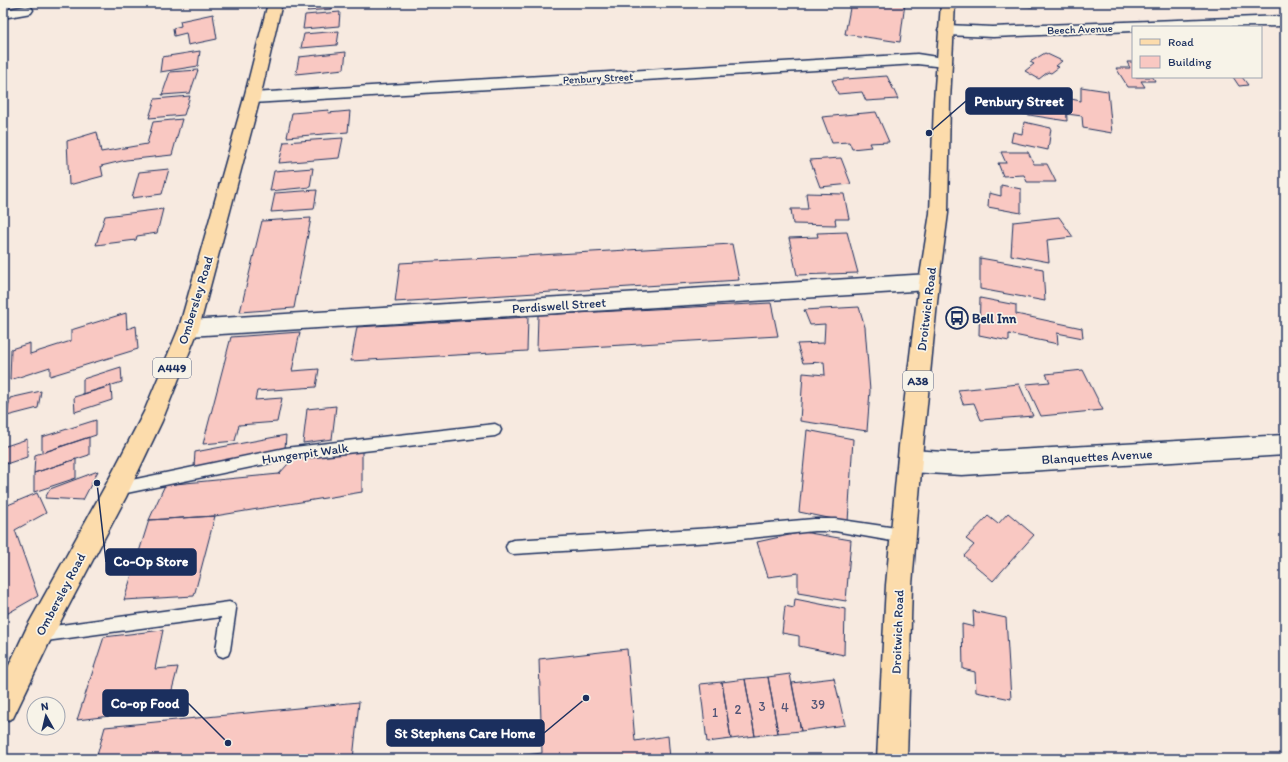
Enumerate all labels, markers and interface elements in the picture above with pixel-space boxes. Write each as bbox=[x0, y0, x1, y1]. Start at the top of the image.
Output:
street label: Beech Avenue bbox=[1047, 22, 1113, 37]
legend bbox=[1132, 26, 1262, 78]
text: Road bbox=[1168, 35, 1194, 49]
text: Building bbox=[1168, 55, 1212, 69]
street label: Penbury Street bbox=[563, 70, 634, 87]
callout: Penbury Street bbox=[966, 88, 1072, 114]
text: Penbury Street bbox=[974, 93, 1065, 110]
street label: Ombersley Road bbox=[175, 254, 216, 346]
street label: Droitwich Road bbox=[914, 266, 939, 352]
street label: Perdiswell Street bbox=[511, 295, 607, 316]
bus stop icon: Bell Inn bbox=[944, 305, 970, 331]
place label: Bell Inn bbox=[972, 311, 1017, 326]
road number: A449 bbox=[153, 358, 191, 378]
road number: A38 bbox=[903, 371, 933, 391]
street label: Hungerpit Walk bbox=[261, 440, 350, 467]
street label: Blanquettes Avenue bbox=[1041, 446, 1153, 467]
callout: Co-Op Store bbox=[106, 549, 196, 575]
street label: Ombersley Road bbox=[32, 550, 89, 638]
text: Co-Op Store bbox=[114, 553, 189, 570]
street label: Droitwich Road bbox=[889, 590, 906, 674]
callout: Co-op Food bbox=[103, 690, 188, 716]
text: Co-op Food bbox=[111, 695, 180, 712]
north arrow bbox=[26, 696, 66, 736]
house number: 39 bbox=[811, 697, 825, 712]
house number: 3 bbox=[758, 699, 766, 714]
text: N bbox=[40, 700, 49, 714]
house number: 4 bbox=[781, 700, 789, 715]
house number: 2 bbox=[735, 702, 742, 717]
house number: 1 bbox=[712, 705, 718, 720]
callout: St Stephens Care Home bbox=[387, 720, 544, 746]
text: St Stephens Care Home bbox=[394, 725, 536, 742]

